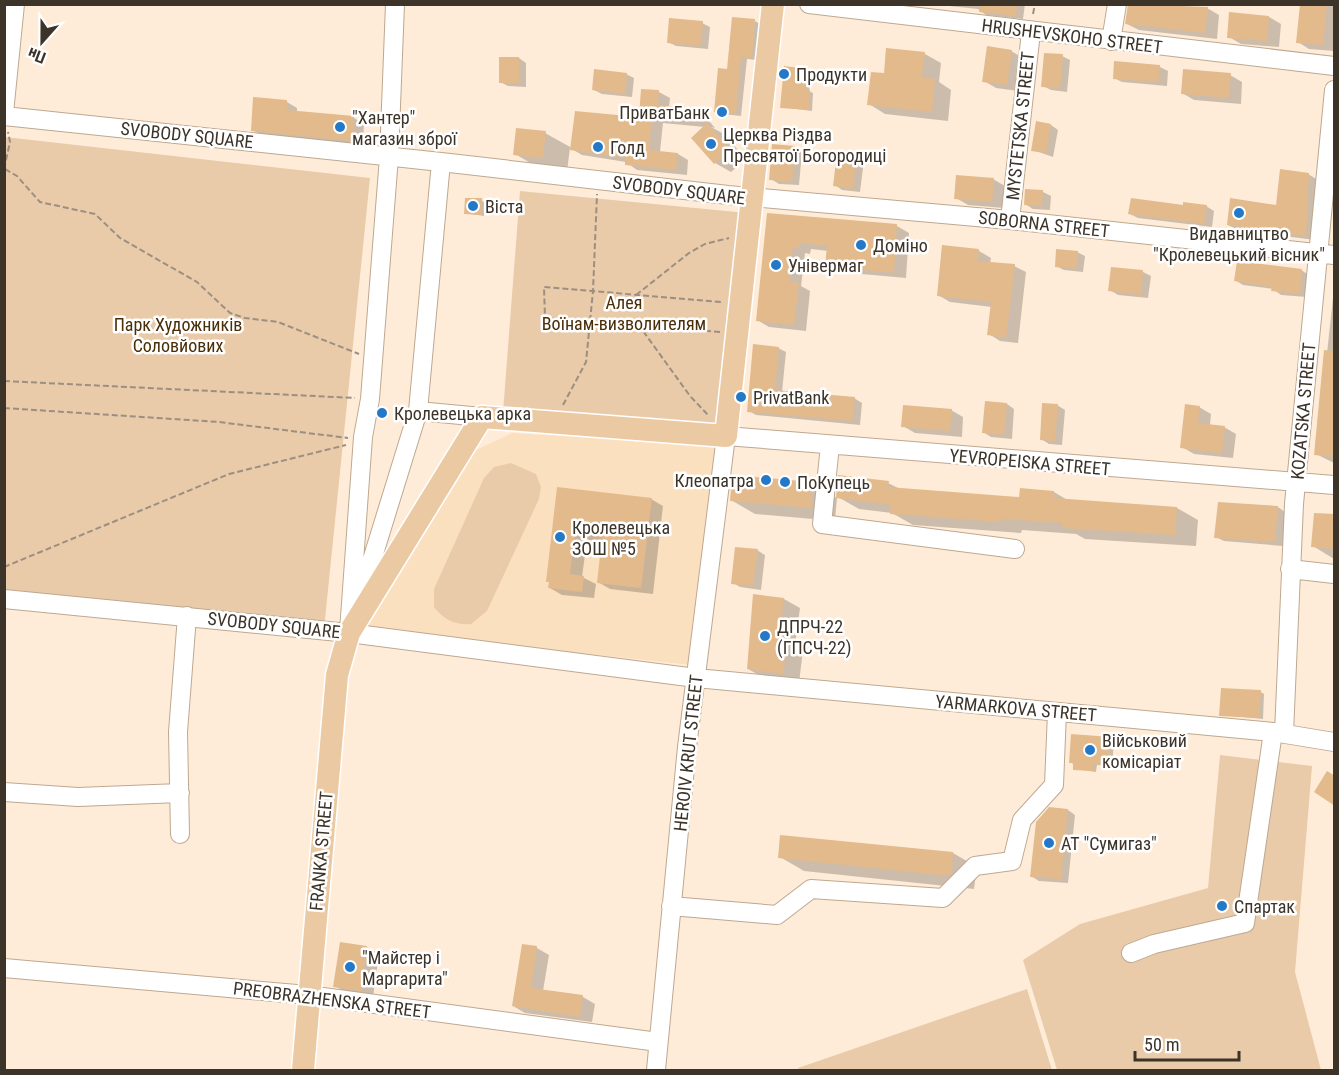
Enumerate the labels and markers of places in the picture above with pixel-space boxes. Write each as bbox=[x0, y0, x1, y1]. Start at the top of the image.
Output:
place label: Продукти bbox=[796, 64, 867, 85]
marker: Продукти bbox=[777, 67, 791, 81]
place label: ПриватБанк bbox=[619, 102, 710, 123]
marker: ПриватБанк bbox=[715, 105, 729, 119]
place label: "Хантер" магазин зброї bbox=[352, 107, 458, 149]
marker: "Хантер" магазин зброї bbox=[333, 120, 347, 134]
place label: Церква Різдва Пресвятої Богородиці bbox=[723, 124, 886, 166]
place label: Голд bbox=[610, 137, 645, 158]
marker: Церква Різдва Пресвятої Богородиці bbox=[704, 137, 718, 151]
marker: Голд bbox=[591, 140, 605, 154]
place label: Віста bbox=[485, 196, 523, 217]
marker: Віста bbox=[466, 199, 480, 213]
marker: Видавництво "Кролевецький вісник" bbox=[1232, 206, 1246, 220]
place label: Видавництво "Кролевецький вісник" bbox=[1153, 223, 1325, 265]
place label: Доміно bbox=[873, 235, 928, 256]
marker: Доміно bbox=[854, 238, 868, 252]
place label: Універмаг bbox=[788, 255, 864, 276]
marker: Універмаг bbox=[769, 258, 783, 272]
place label: PrivatBank bbox=[753, 387, 829, 408]
marker: PrivatBank bbox=[734, 390, 748, 404]
place label: Кролевецька арка bbox=[394, 403, 531, 424]
marker: Кролевецька арка bbox=[375, 406, 389, 420]
place label: Клеопатра bbox=[674, 470, 754, 491]
place label: ПоКупець bbox=[797, 472, 870, 493]
marker: Клеопатра bbox=[759, 473, 773, 487]
marker: ПоКупець bbox=[778, 475, 792, 489]
place label: Кролевецька ЗОШ №5 bbox=[572, 517, 670, 559]
marker: Кролевецька ЗОШ №5 bbox=[553, 530, 567, 544]
place label: ДПРЧ-22 (ГПСЧ-22) bbox=[777, 616, 852, 659]
marker: ДПРЧ-22 (ГПСЧ-22) bbox=[758, 629, 772, 643]
place label: Військовий комісаріат bbox=[1102, 730, 1187, 772]
marker: Військовий комісаріат bbox=[1083, 743, 1097, 757]
place label: АТ "Сумигаз" bbox=[1061, 833, 1157, 854]
marker: АТ "Сумигаз" bbox=[1042, 836, 1056, 850]
place label: Спартак bbox=[1234, 896, 1295, 917]
marker: Спартак bbox=[1215, 899, 1229, 913]
place label: "Майстер і Маргарита" bbox=[362, 947, 448, 989]
marker: "Майстер і Маргарита" bbox=[343, 960, 357, 974]

